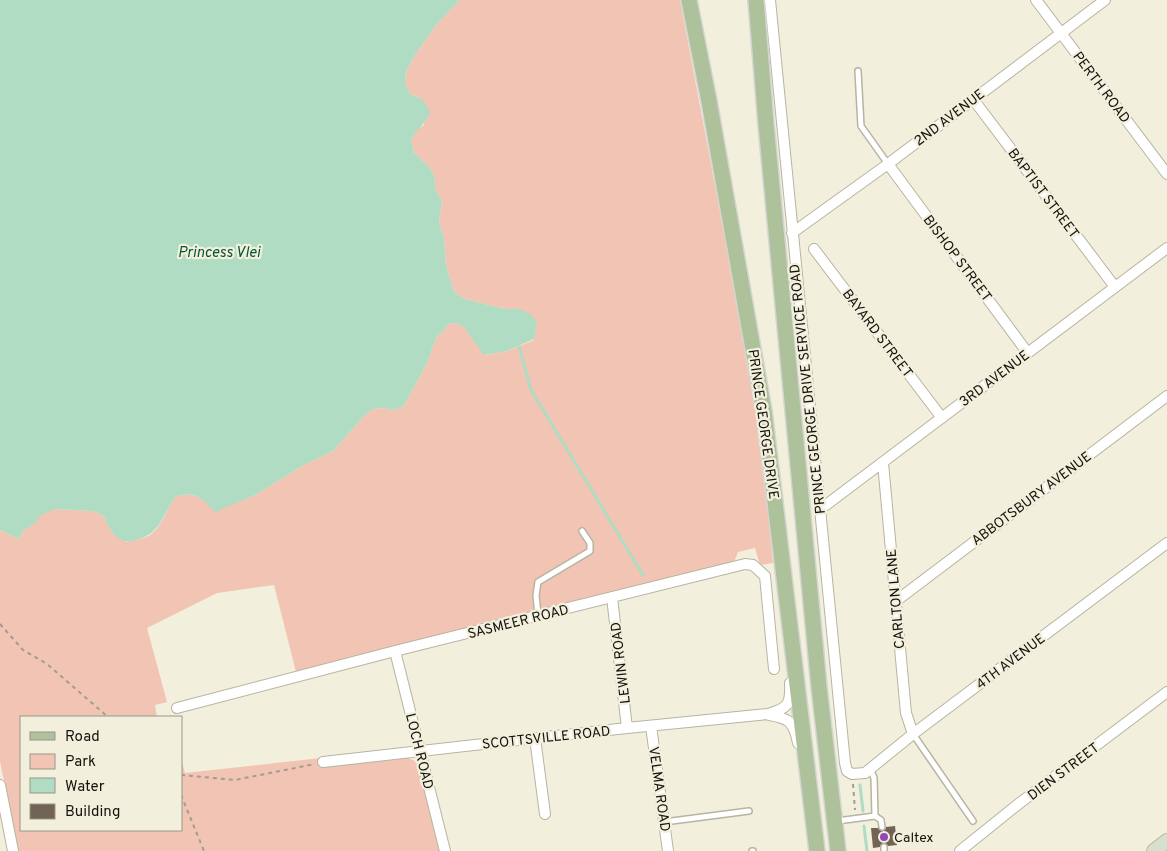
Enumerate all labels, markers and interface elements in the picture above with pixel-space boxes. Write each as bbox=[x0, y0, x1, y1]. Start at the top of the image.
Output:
street label: PERTH ROAD bbox=[1068, 49, 1133, 127]
street label: 2ND AVENUE bbox=[911, 86, 989, 150]
street label: BAPTIST STREET bbox=[1003, 146, 1082, 242]
street label: BISHOP STREET bbox=[919, 212, 995, 305]
water label: Princess Vlei bbox=[178, 244, 261, 263]
street label: PRINCE GEORGE DRIVE SERVICE ROAD bbox=[787, 263, 830, 515]
street label: BAYARD STREET bbox=[838, 286, 916, 382]
street label: 3RD AVENUE bbox=[957, 347, 1033, 411]
street label: PRINCE GEORGE DRIVE bbox=[744, 348, 781, 500]
street label: ABBOTSBURY AVENUE bbox=[969, 449, 1095, 550]
street label: CARLTON LANE bbox=[884, 548, 909, 650]
street label: SASMEER ROAD bbox=[466, 602, 571, 643]
street label: LEWIN ROAD bbox=[608, 621, 635, 705]
street label: 4TH AVENUE bbox=[973, 631, 1049, 694]
street label: LOCH ROAD bbox=[401, 712, 436, 791]
legend bbox=[20, 716, 182, 831]
street label: SCOTTSVILLE ROAD bbox=[481, 723, 611, 754]
text: Road bbox=[65, 728, 100, 747]
street label: DIEN STREET bbox=[1025, 740, 1103, 805]
street label: VELMA ROAD bbox=[644, 746, 673, 833]
text: Park bbox=[65, 753, 96, 772]
text: Water bbox=[65, 778, 105, 797]
text: Building bbox=[65, 803, 120, 822]
place label: Caltex bbox=[894, 830, 934, 847]
marker: Caltex bbox=[878, 831, 890, 843]

